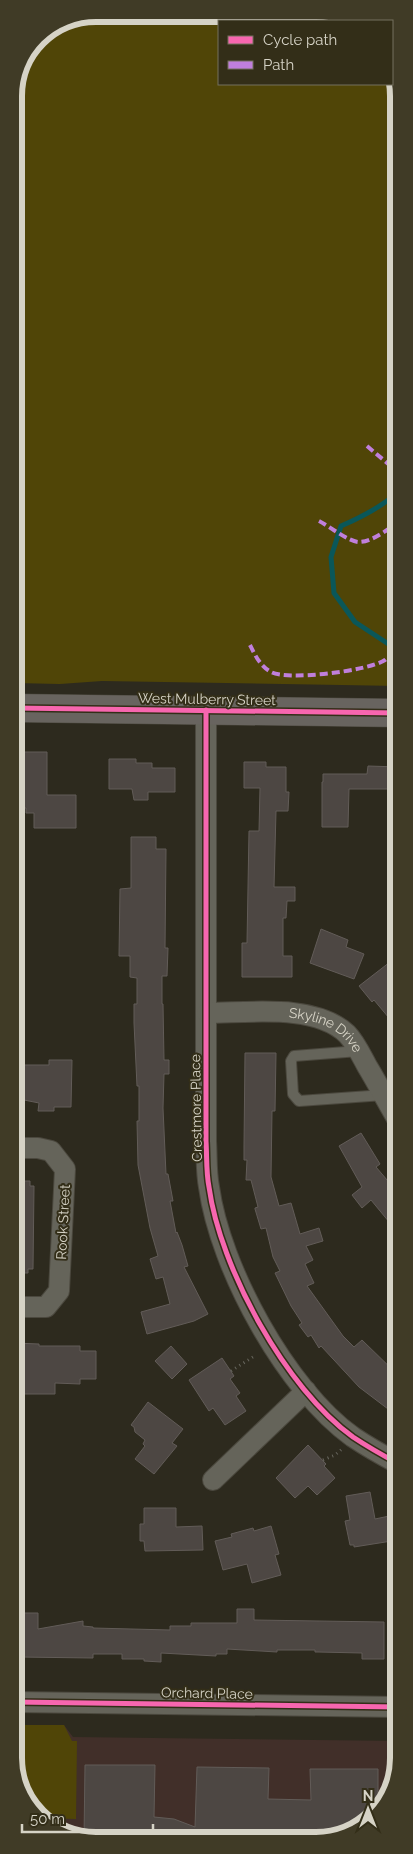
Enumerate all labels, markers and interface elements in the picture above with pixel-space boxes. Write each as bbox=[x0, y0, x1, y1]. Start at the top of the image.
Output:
legend bbox=[218, 20, 393, 85]
text: Cycle path bbox=[263, 31, 337, 49]
text: Path bbox=[263, 56, 294, 74]
street label: West Mulberry Street bbox=[138, 690, 276, 708]
street label: Skyline Drive bbox=[288, 1005, 366, 1055]
street label: Crestmore Place bbox=[187, 1054, 205, 1162]
street label: Rook Street bbox=[53, 1184, 73, 1260]
street label: Orchard Place bbox=[161, 1684, 253, 1702]
north arrow bbox=[343, 1784, 393, 1834]
text: N bbox=[363, 1788, 373, 1804]
scale bar bbox=[22, 1802, 154, 1834]
text: 50 m bbox=[30, 1810, 65, 1828]

